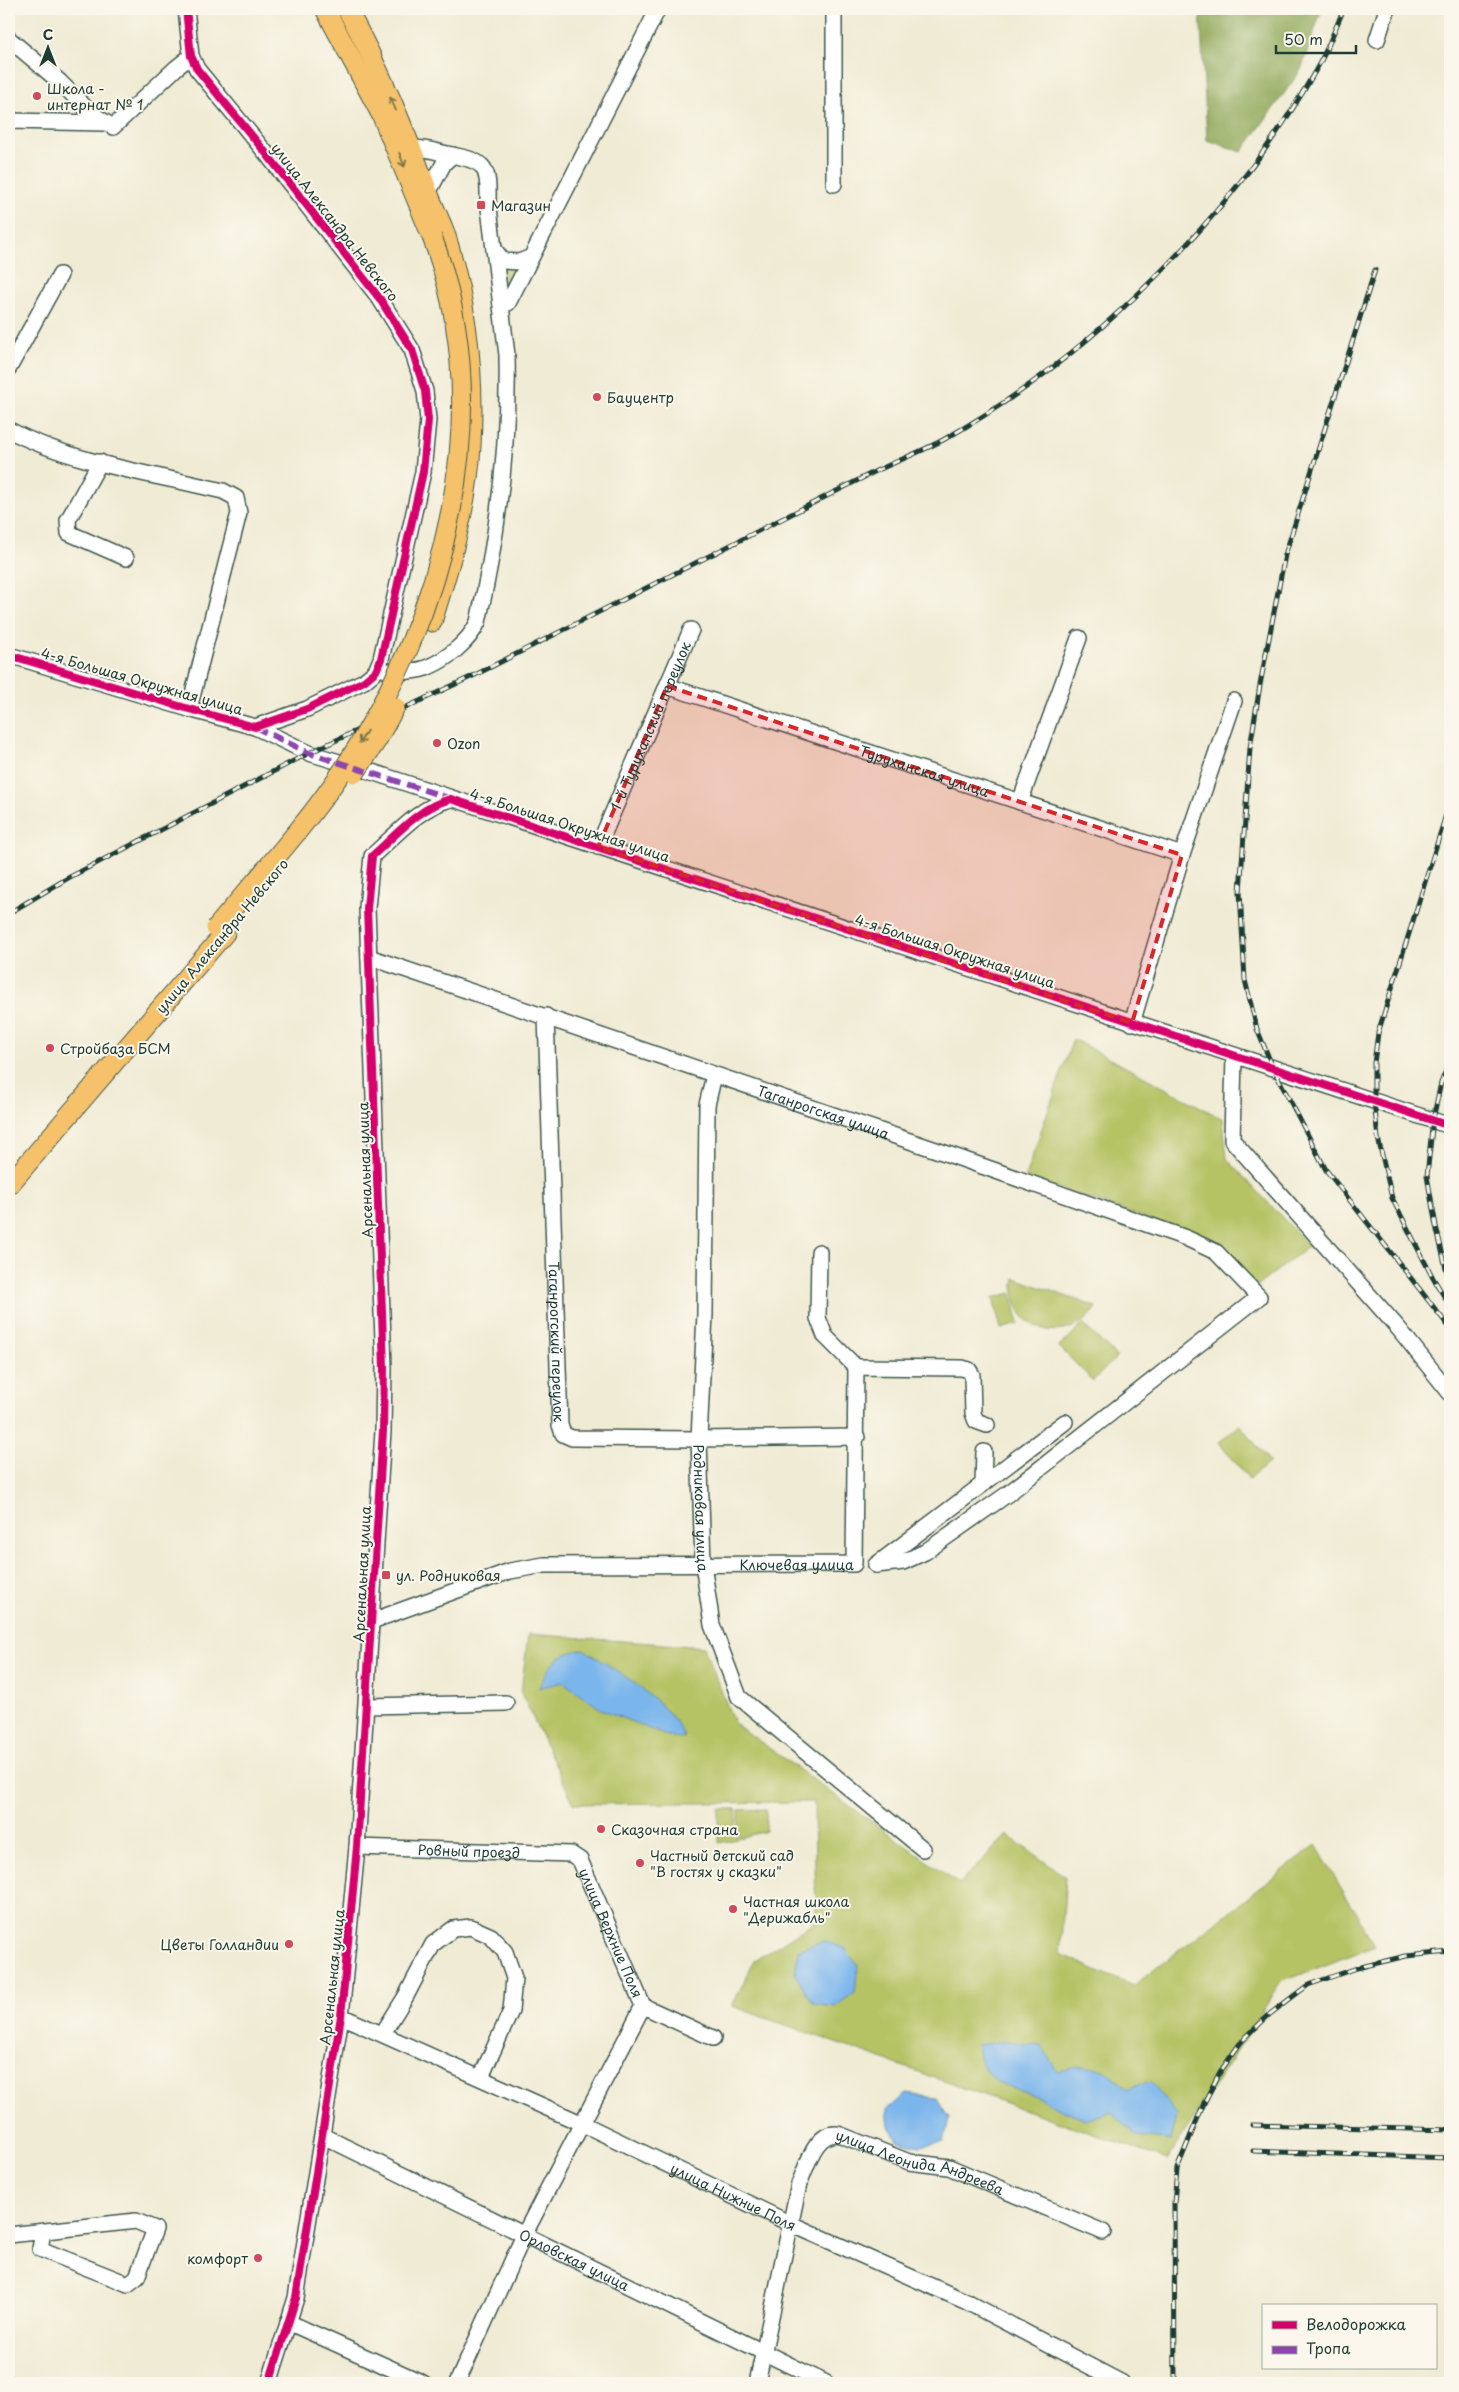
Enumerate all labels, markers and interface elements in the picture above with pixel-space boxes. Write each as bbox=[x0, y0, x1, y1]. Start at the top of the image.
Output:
north arrow bbox=[22, 22, 72, 72]
scale bar bbox=[1276, 22, 1356, 54]
text: С bbox=[43, 24, 53, 45]
text: 50 m bbox=[1284, 27, 1323, 50]
place label: Школа - интернат № 1 bbox=[47, 78, 143, 115]
marker: Школа - интернат № 1 bbox=[31, 90, 43, 102]
one-way arrow bbox=[388, 97, 398, 112]
street label: улица Александра Невского bbox=[266, 138, 404, 306]
one-way arrow bbox=[398, 152, 407, 167]
place label: Магазин bbox=[491, 195, 551, 216]
marker: Магазин bbox=[475, 199, 487, 211]
place label: Бауцентр bbox=[607, 387, 674, 408]
marker: Бауцентр bbox=[591, 391, 603, 403]
street label: 1-й Туруханский переулок bbox=[604, 637, 696, 814]
street label: 4-я Большая Окружная улица bbox=[39, 642, 246, 720]
one-way arrow bbox=[358, 729, 368, 743]
place label: Ozon bbox=[447, 733, 480, 754]
marker: Ozon bbox=[431, 737, 443, 749]
street label: Туруханская улица bbox=[857, 739, 992, 802]
street label: 4-я Большая Окружная улица bbox=[467, 783, 673, 867]
street label: улица Александра Невского bbox=[151, 854, 293, 1018]
street label: 4-я Большая Окружная улица bbox=[852, 909, 1058, 993]
place label: Стройбаза БСМ bbox=[60, 1038, 171, 1059]
marker: Стройбаза БСМ bbox=[44, 1042, 56, 1054]
street label: Таганрогская улица bbox=[755, 1079, 892, 1144]
street label: Арсенальная улица bbox=[352, 1101, 378, 1239]
street label: Таганрогский переулок bbox=[544, 1261, 570, 1423]
street label: Родниковая улица bbox=[689, 1444, 715, 1573]
street label: Арсенальная улица bbox=[348, 1505, 376, 1643]
street label: Ключевая улица bbox=[740, 1554, 854, 1575]
place label: ул. Родниковая bbox=[396, 1565, 501, 1586]
marker: ул. Родниковая bbox=[380, 1569, 392, 1581]
place label: Сказочная страна bbox=[611, 1819, 738, 1840]
marker: Сказочная страна bbox=[595, 1823, 607, 1835]
street label: Ровный проезд bbox=[417, 1838, 520, 1863]
place label: Частный детский сад "В гостях у сказки" bbox=[650, 1845, 794, 1882]
marker: Частный детский сад "В гостях у сказки" bbox=[634, 1857, 646, 1869]
street label: улица Верхние Поля bbox=[574, 1864, 649, 2001]
place label: Частная школа "Дерижабль" bbox=[743, 1891, 850, 1928]
marker: Частная школа "Дерижабль" bbox=[727, 1903, 739, 1915]
street label: Арсенальная улица bbox=[314, 1908, 350, 2046]
place label: Цветы Голландии bbox=[161, 1934, 279, 1955]
marker: Цветы Голландии bbox=[283, 1938, 295, 1950]
street label: улица Леонида Андреева bbox=[834, 2124, 1007, 2200]
street label: улица Нижние Поля bbox=[667, 2157, 800, 2236]
street label: Орловская улица bbox=[516, 2223, 633, 2295]
place label: комфорт bbox=[187, 2248, 248, 2269]
marker: комфорт bbox=[252, 2252, 264, 2264]
legend bbox=[1262, 2304, 1436, 2370]
text: Велодорожка bbox=[1306, 2312, 1407, 2335]
text: Тропа bbox=[1306, 2336, 1351, 2359]

